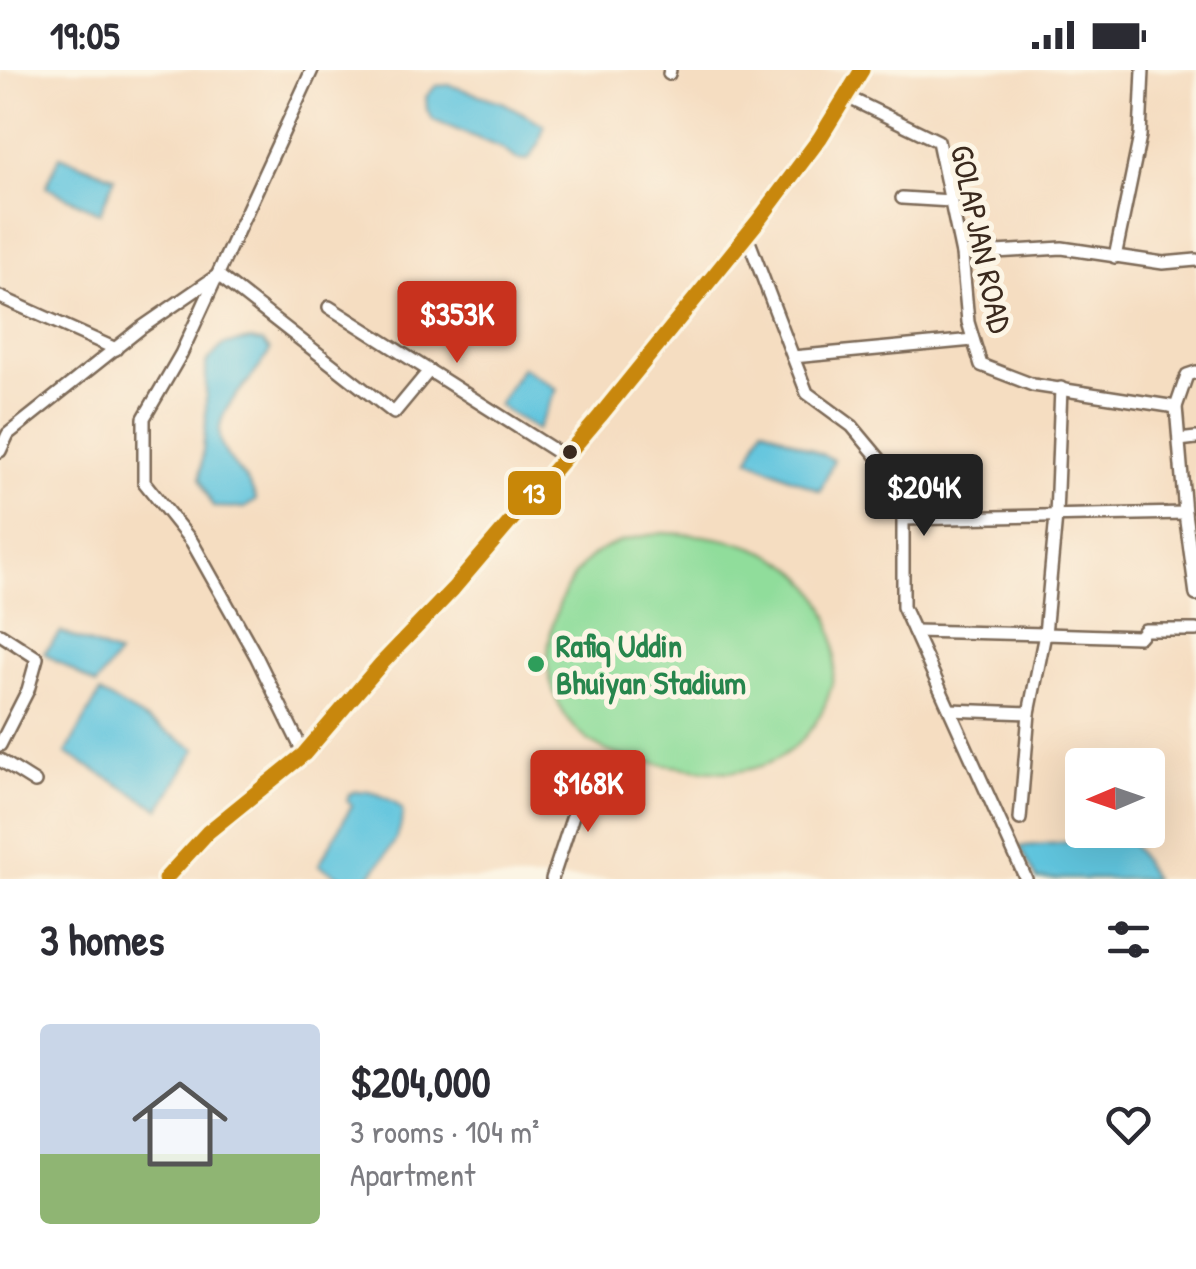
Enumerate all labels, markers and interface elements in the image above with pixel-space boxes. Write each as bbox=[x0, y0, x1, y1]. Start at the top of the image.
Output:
text: 19:05 bbox=[50, 9, 120, 61]
street label: GOLAPJAN ROAD bbox=[941, 141, 1022, 337]
pin: $353K bbox=[387, 281, 527, 366]
text: $353K bbox=[419, 292, 495, 335]
unlabelled marker bbox=[560, 442, 580, 462]
pin: $204K bbox=[854, 454, 994, 539]
text: $204K bbox=[887, 465, 961, 508]
line badge: 13 bbox=[506, 469, 563, 517]
text: 13 bbox=[523, 474, 546, 512]
place label: Rafiq Uddin Bhuiyan Stadium bbox=[556, 624, 746, 705]
marker: Rafiq Uddin Bhuiyan Stadium bbox=[525, 653, 547, 675]
north arrow bbox=[1065, 748, 1165, 848]
map controls bbox=[1065, 748, 1165, 848]
pin: $168K bbox=[518, 750, 658, 835]
text: $168K bbox=[552, 761, 624, 804]
text: 3 homes bbox=[40, 911, 165, 968]
icon: filters bbox=[1101, 912, 1156, 967]
text: $204,000 bbox=[350, 1053, 490, 1110]
icon: home bbox=[120, 1064, 240, 1184]
icon: heart bbox=[1101, 1097, 1156, 1152]
text: 3 rooms · 104 m² bbox=[350, 1110, 539, 1153]
text: Apartment bbox=[350, 1153, 475, 1196]

